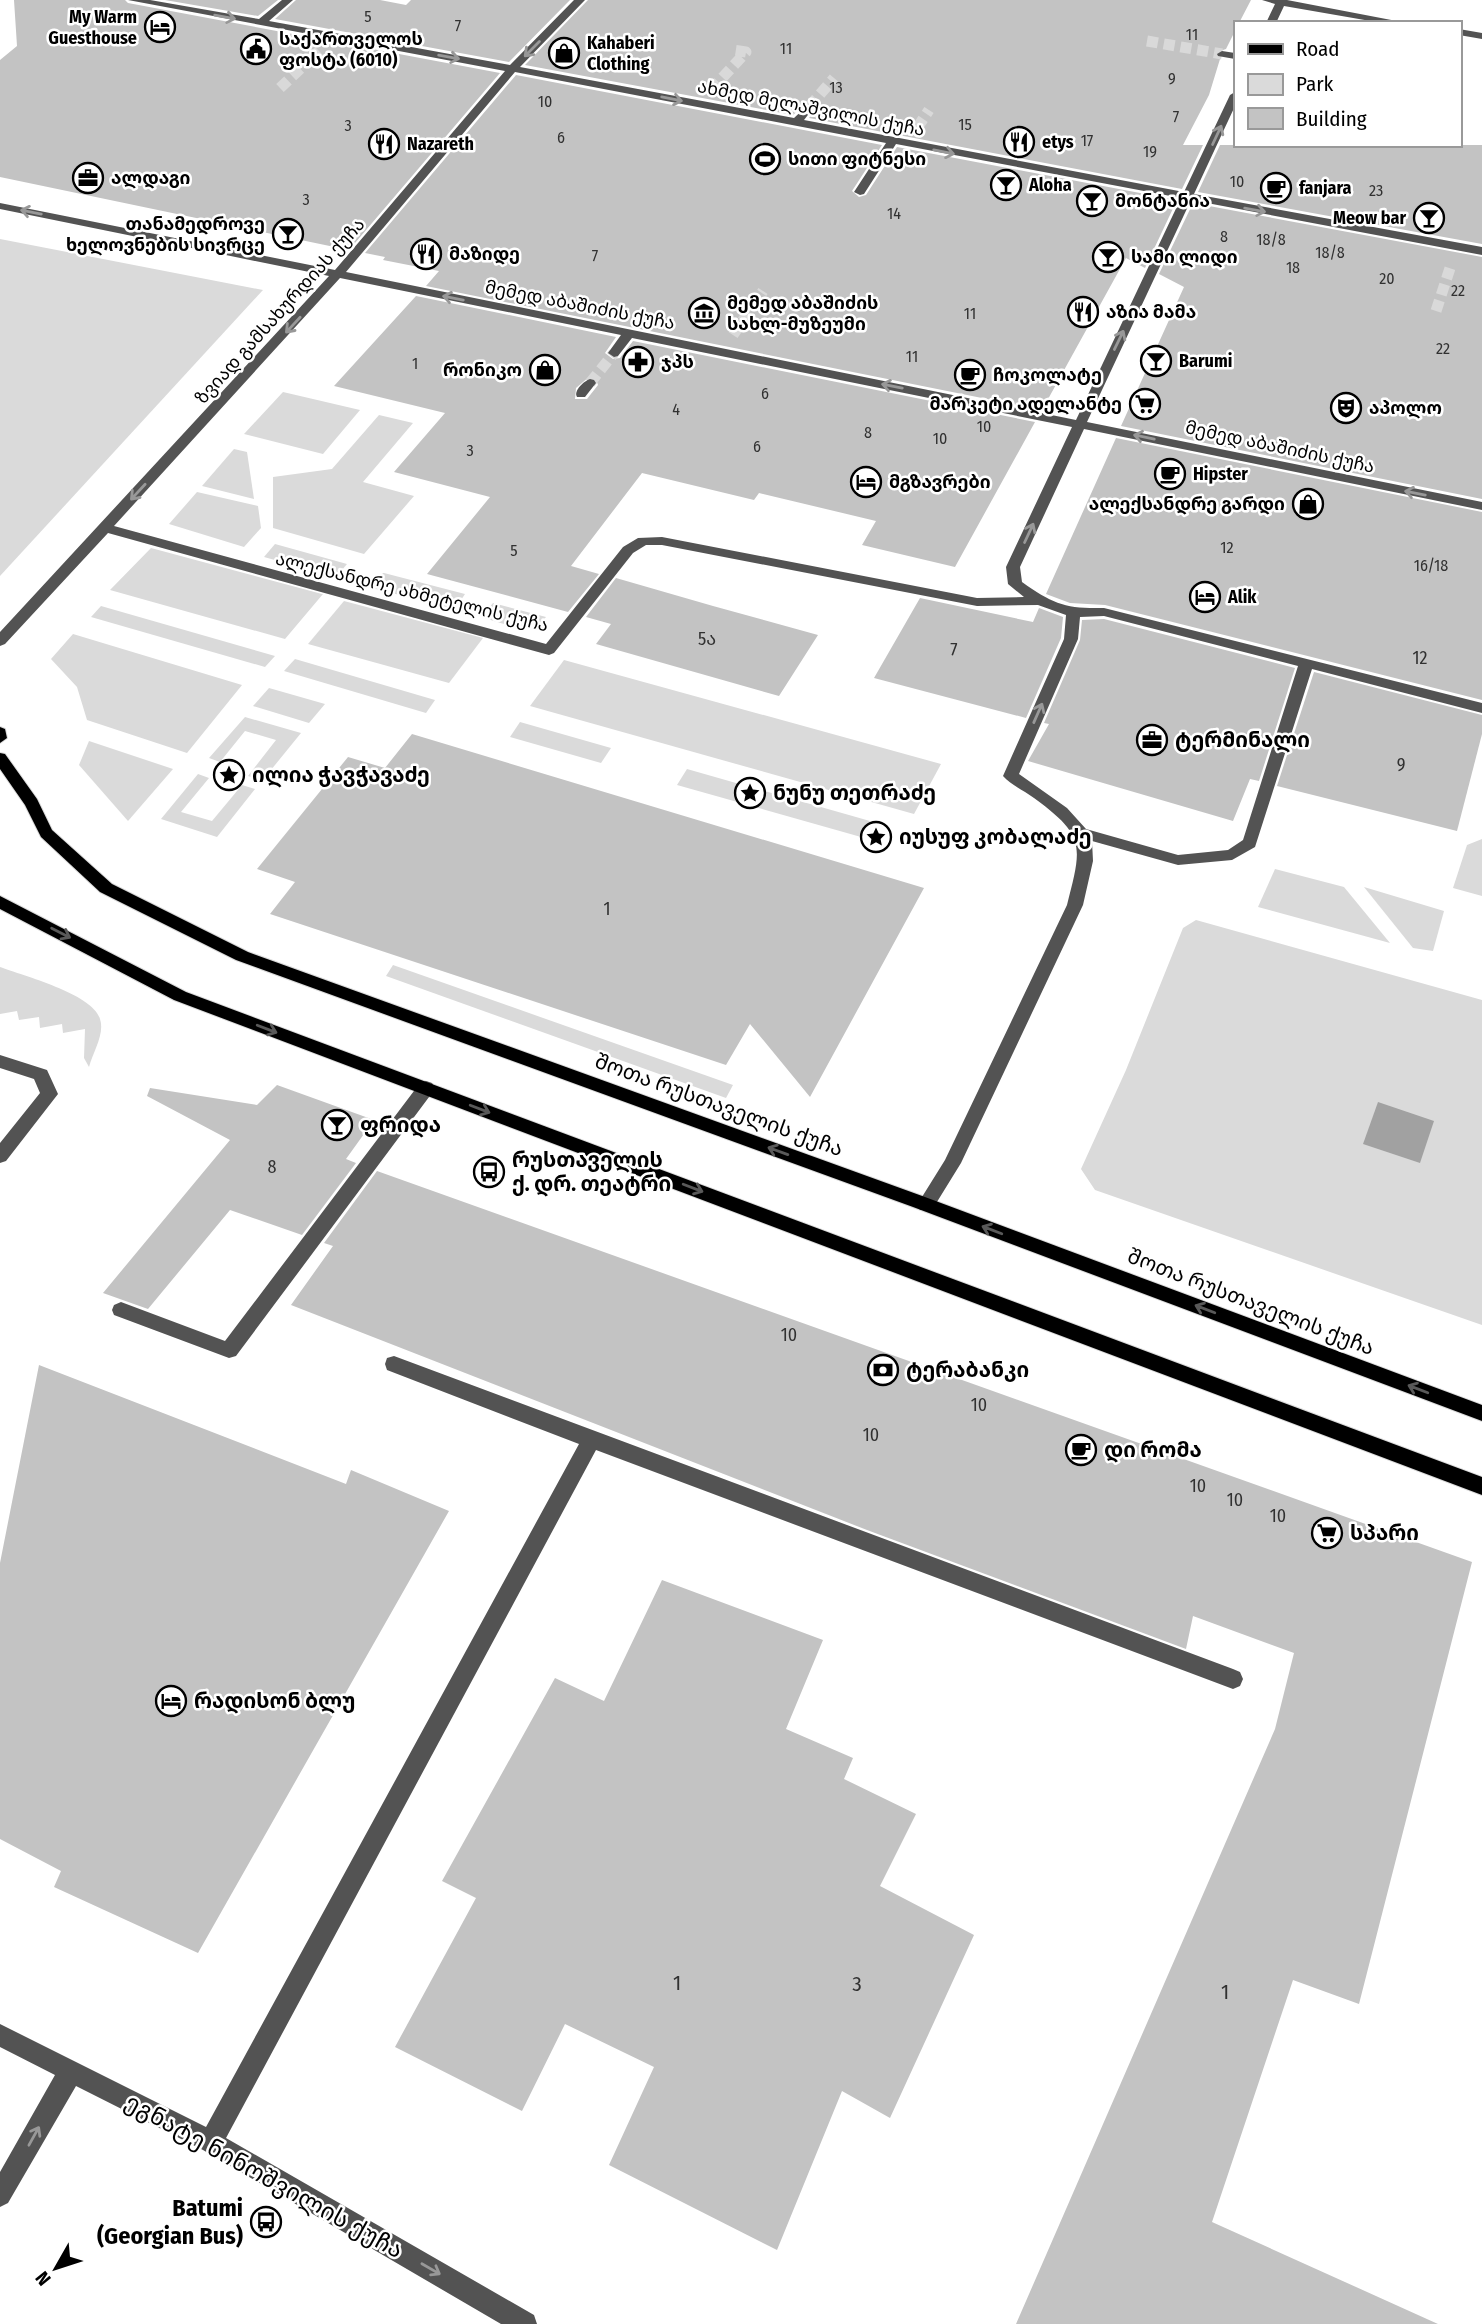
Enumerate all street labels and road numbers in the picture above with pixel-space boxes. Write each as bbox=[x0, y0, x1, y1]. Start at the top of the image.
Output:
street label: ახმედ მელაშვილის ქუჩა bbox=[696, 75, 926, 141]
street label: ზვიად გამსახურდიას ქუჩა bbox=[191, 213, 369, 409]
street label: მემედ აბაშიძის ქუჩა bbox=[483, 276, 677, 334]
street label: მემედ აბაშიძის ქუჩა bbox=[1184, 416, 1376, 478]
street label: ალექსანდრე ახმეტელის ქუჩა bbox=[273, 547, 551, 637]
street label: შოთა რუსთაველის ქუჩა bbox=[591, 1048, 847, 1162]
street label: შოთა რუსთაველის ქუჩა bbox=[1124, 1243, 1378, 1361]
street label: ეგნატე ნინოშვილის ქუჩა bbox=[120, 2088, 408, 2264]

